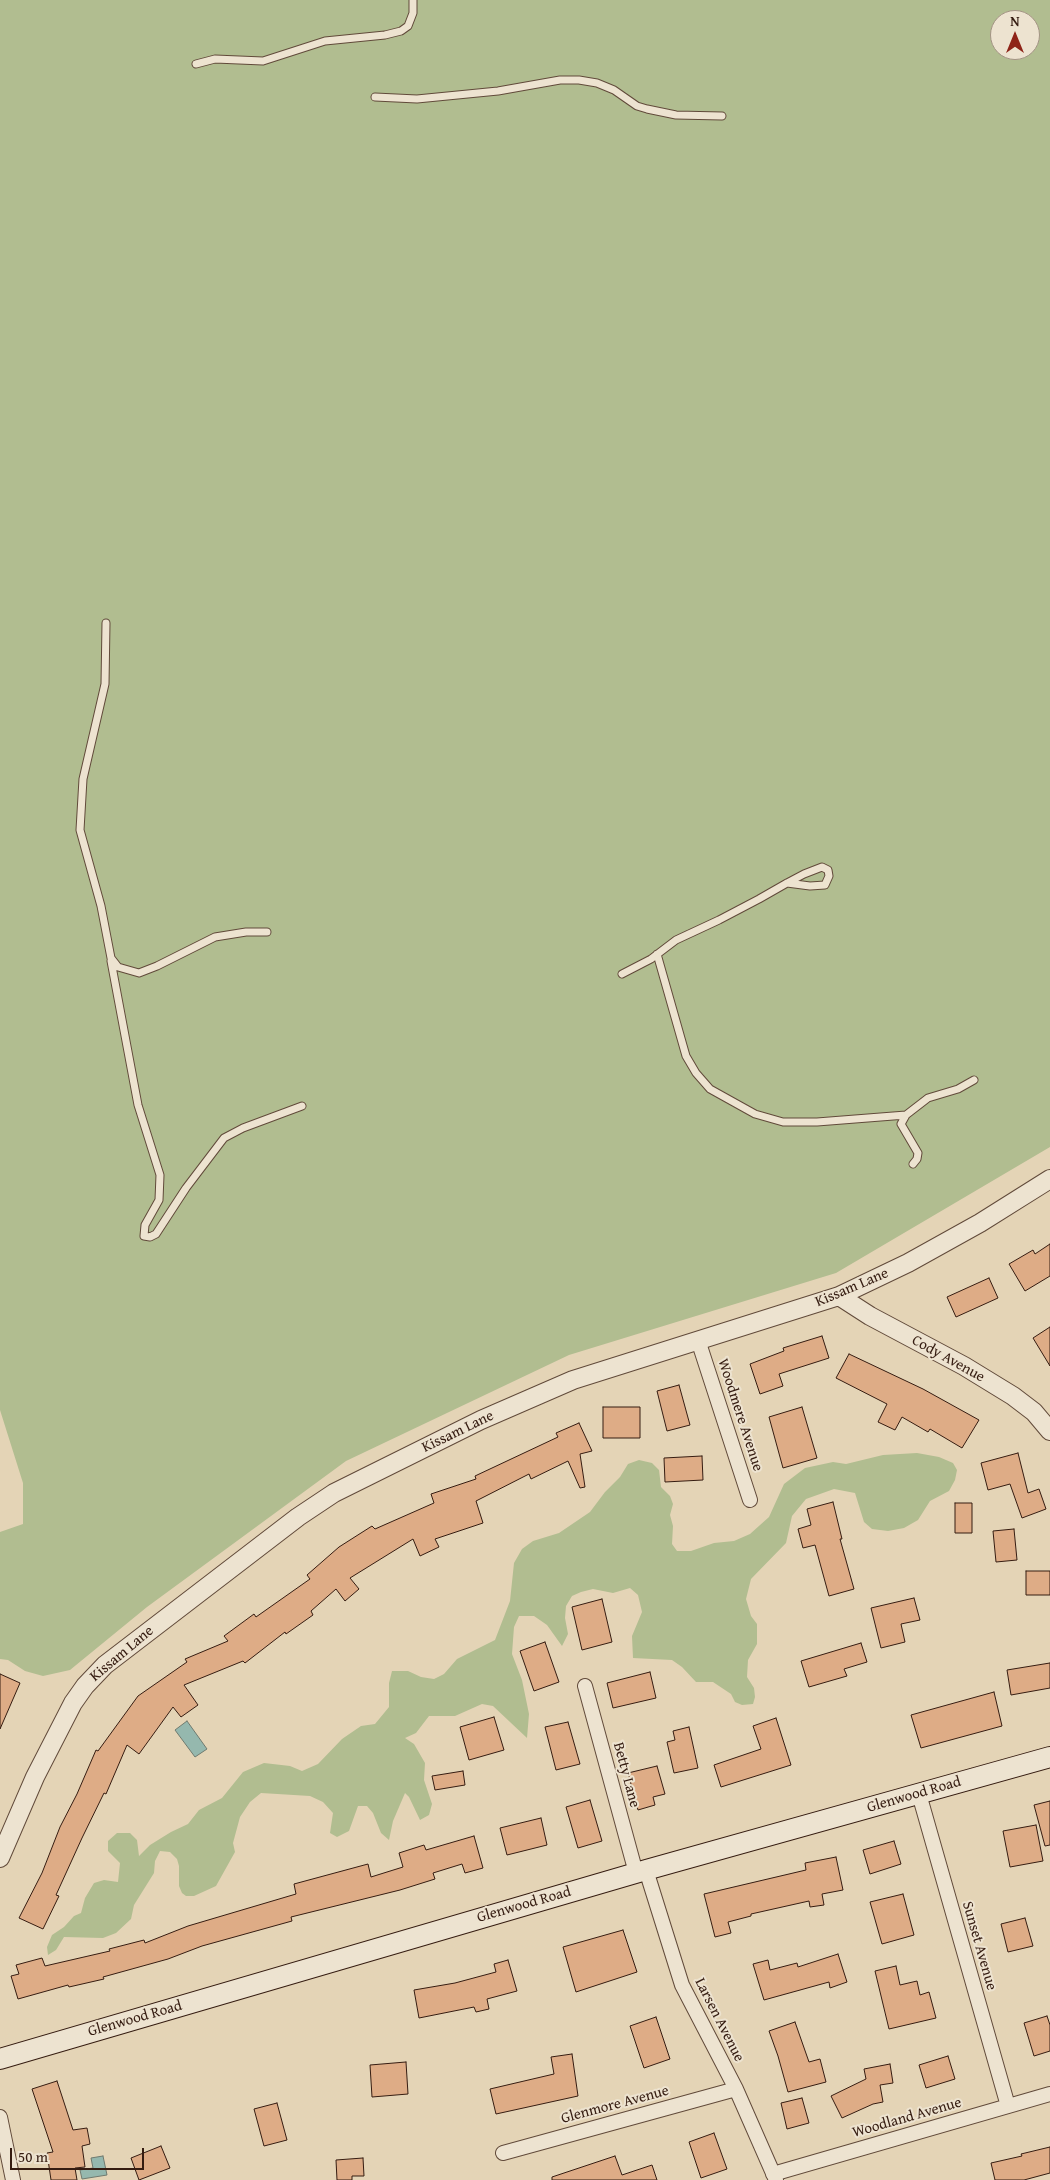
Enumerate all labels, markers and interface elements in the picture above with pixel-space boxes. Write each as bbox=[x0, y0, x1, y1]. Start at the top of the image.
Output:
north arrow bbox=[990, 10, 1040, 60]
text: N bbox=[1010, 11, 1020, 31]
street label: Kissam Lane bbox=[813, 1265, 891, 1311]
street label: Cody Avenue bbox=[908, 1332, 988, 1386]
street label: Woodmere Avenue bbox=[713, 1357, 767, 1473]
street label: Kissam Lane bbox=[419, 1407, 497, 1457]
street label: Kissam Lane bbox=[87, 1622, 157, 1686]
street label: Betty Lane bbox=[609, 1740, 643, 1810]
street label: Glenwood Road bbox=[865, 1773, 963, 1817]
street label: Glenwood Road bbox=[475, 1883, 573, 1927]
street label: Sunset Avenue bbox=[958, 1900, 1000, 1992]
street label: Larsen Avenue bbox=[690, 1975, 748, 2065]
street label: Glenwood Road bbox=[86, 1997, 184, 2041]
street label: Glenmore Avenue bbox=[559, 2082, 671, 2128]
street label: Woodland Avenue bbox=[850, 2094, 964, 2142]
scale bar bbox=[12, 2138, 146, 2170]
text: 50 m bbox=[18, 2146, 48, 2167]

